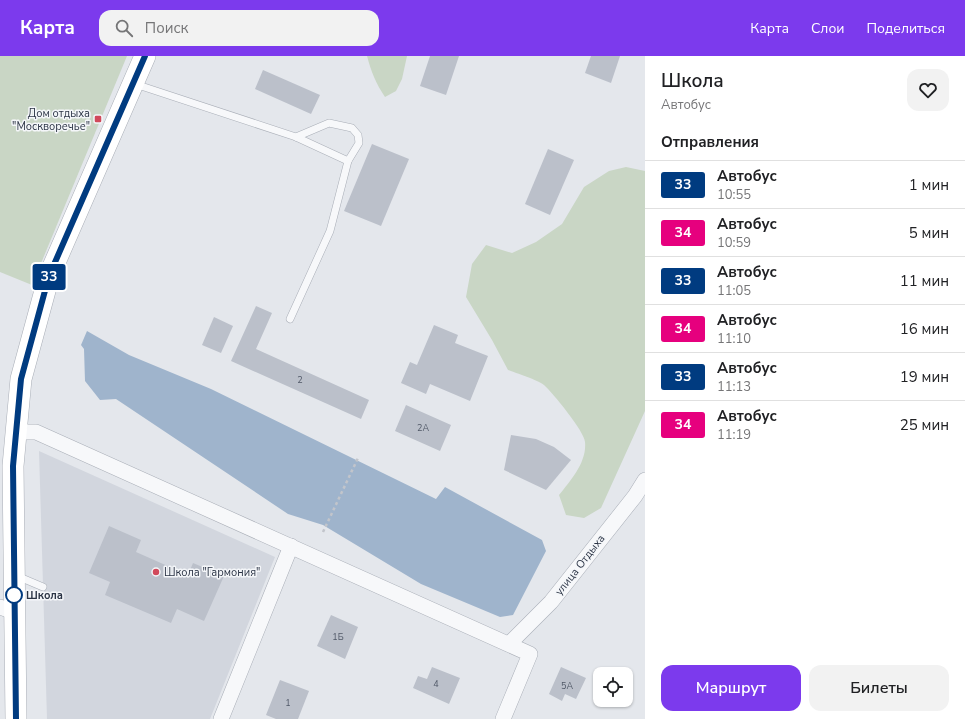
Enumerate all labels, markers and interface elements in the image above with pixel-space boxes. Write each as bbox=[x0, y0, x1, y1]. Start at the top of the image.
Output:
search box bbox=[99, 10, 379, 46]
text: Карта bbox=[20, 15, 75, 41]
icon: search bbox=[113, 17, 135, 39]
text: Поиск bbox=[145, 18, 188, 38]
text: Карта bbox=[750, 19, 789, 38]
text: Слои bbox=[811, 19, 845, 38]
text: Поделиться bbox=[867, 19, 945, 38]
text: Школа bbox=[661, 68, 724, 94]
button: heart bbox=[907, 69, 949, 111]
text: Автобус bbox=[661, 96, 711, 114]
place label: Дом отдыха "Москворечье" bbox=[12, 106, 90, 134]
marker: Дом отдыха "Москворечье" bbox=[93, 114, 103, 124]
text: Отправления bbox=[661, 132, 759, 152]
text: Автобус bbox=[717, 166, 777, 186]
text: 33 bbox=[675, 175, 691, 194]
text: 1 мин bbox=[909, 175, 949, 195]
text: 10:55 bbox=[717, 186, 751, 204]
text: Автобус bbox=[717, 214, 777, 234]
text: 34 bbox=[675, 223, 691, 242]
text: 5 мин bbox=[909, 223, 949, 243]
text: 10:59 bbox=[717, 234, 751, 252]
text: Автобус bbox=[717, 262, 777, 282]
line badge: 33 bbox=[31, 264, 67, 290]
text: 33 bbox=[41, 267, 57, 286]
text: 33 bbox=[675, 271, 691, 290]
text: 11 мин bbox=[900, 271, 949, 291]
text: 11:05 bbox=[717, 282, 751, 300]
text: Автобус bbox=[717, 310, 777, 330]
text: 34 bbox=[675, 319, 691, 338]
text: 16 мин bbox=[900, 319, 949, 339]
text: 11:10 bbox=[717, 330, 751, 348]
text: Автобус bbox=[717, 358, 777, 378]
text: 33 bbox=[675, 367, 691, 386]
text: 19 мин bbox=[900, 367, 949, 387]
house number: 2 bbox=[297, 374, 303, 386]
text: 11:13 bbox=[717, 378, 751, 396]
text: Автобус bbox=[717, 406, 777, 426]
text: 34 bbox=[675, 415, 691, 434]
text: 25 мин bbox=[900, 415, 949, 435]
house number: 2А bbox=[417, 422, 429, 434]
text: 11:19 bbox=[717, 426, 751, 444]
street label: улица Отдыха bbox=[552, 532, 608, 598]
place label: Школа "Гармония" bbox=[164, 565, 260, 580]
marker: Школа "Гармония" bbox=[151, 567, 161, 577]
marker: Школа bbox=[5, 586, 23, 604]
place label: Школа bbox=[26, 588, 63, 603]
house number: 1Б bbox=[332, 631, 344, 643]
button: Маршрут bbox=[661, 665, 801, 711]
button: Билеты bbox=[809, 665, 949, 711]
map controls bbox=[593, 667, 633, 707]
button: locate bbox=[593, 667, 633, 707]
house number: 4 bbox=[433, 678, 439, 690]
house number: 5А bbox=[561, 680, 573, 692]
house number: 1 bbox=[285, 697, 291, 709]

